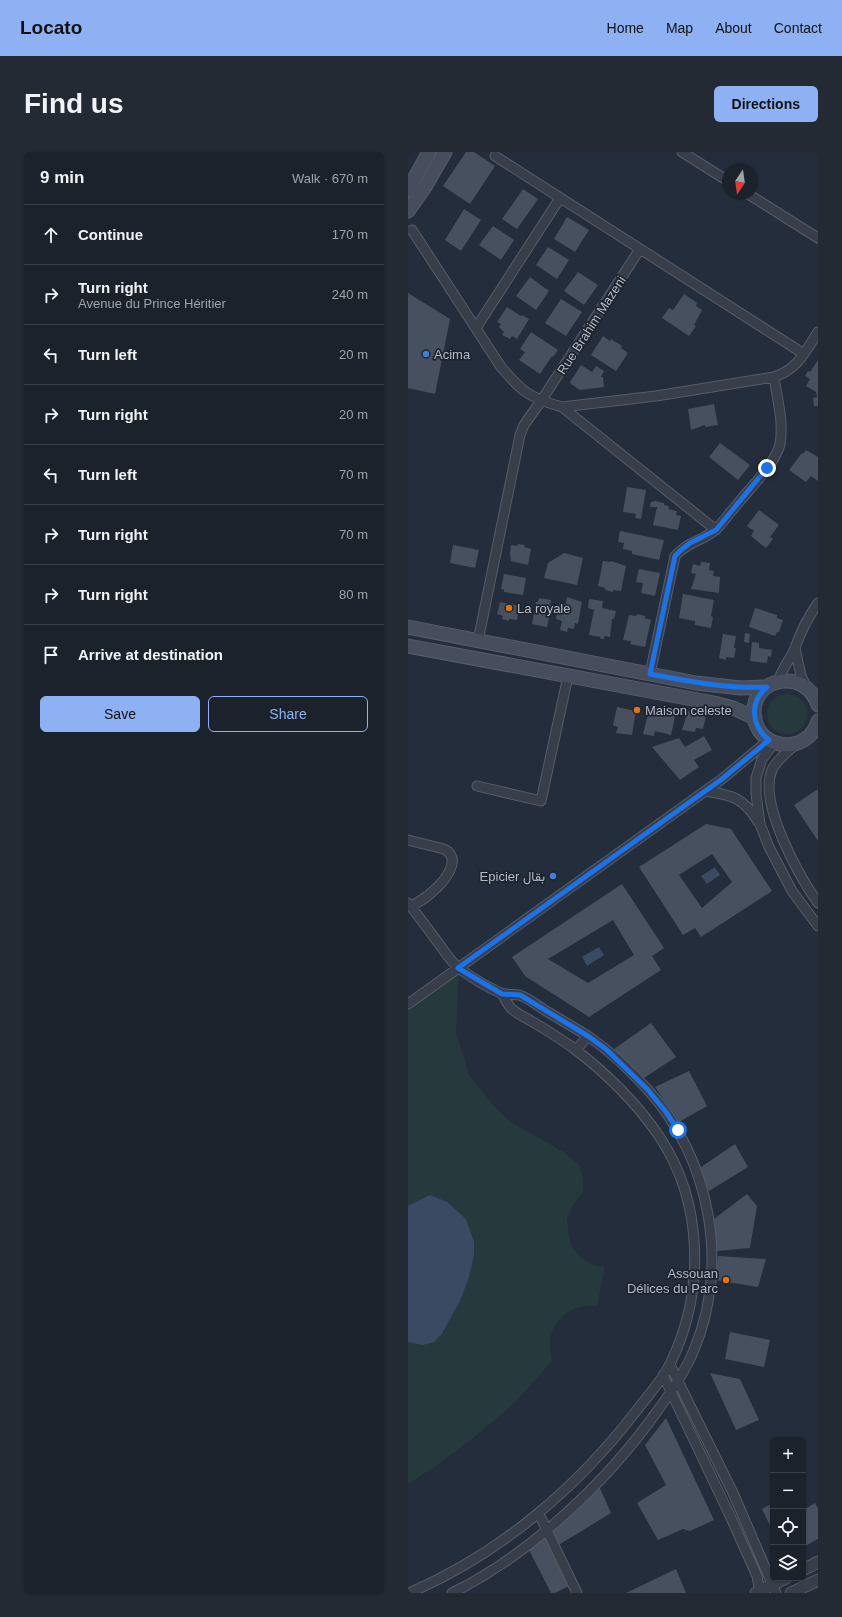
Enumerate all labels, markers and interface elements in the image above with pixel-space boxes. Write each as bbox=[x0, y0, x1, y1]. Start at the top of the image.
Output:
text: Locato bbox=[20, 17, 82, 38]
text: Home bbox=[607, 20, 644, 36]
text: Map bbox=[666, 20, 693, 36]
text: About bbox=[715, 20, 752, 36]
text: Contact bbox=[774, 20, 822, 36]
button: Directions bbox=[714, 86, 818, 122]
text: Find us bbox=[24, 88, 124, 119]
north arrow bbox=[722, 164, 758, 200]
text: 9 min bbox=[40, 168, 84, 187]
text: Walk · 670 m bbox=[292, 171, 368, 186]
icon: ahead bbox=[40, 224, 62, 246]
text: Continue bbox=[78, 226, 143, 243]
text: 170 m bbox=[332, 227, 368, 242]
street label: Rue Brahim Mazeni bbox=[554, 273, 629, 377]
text: Turn right bbox=[78, 279, 148, 296]
icon: right bbox=[40, 284, 62, 306]
text: 240 m bbox=[332, 287, 368, 302]
text: Avenue du Prince Héritier bbox=[78, 296, 226, 311]
icon: left bbox=[40, 344, 62, 366]
text: Turn left bbox=[78, 346, 137, 363]
text: 20 m bbox=[339, 347, 368, 362]
place label: Acima bbox=[434, 347, 471, 362]
marker: Acima bbox=[421, 349, 431, 359]
icon: right bbox=[40, 404, 62, 426]
text: Turn right bbox=[78, 406, 148, 423]
text: 20 m bbox=[339, 407, 368, 422]
route end bbox=[758, 459, 776, 477]
icon: left bbox=[40, 464, 62, 486]
text: Turn left bbox=[78, 466, 137, 483]
text: 70 m bbox=[339, 467, 368, 482]
icon: right bbox=[40, 524, 62, 546]
text: Turn right bbox=[78, 526, 148, 543]
text: 70 m bbox=[339, 527, 368, 542]
icon: right bbox=[40, 584, 62, 606]
text: Turn right bbox=[78, 586, 148, 603]
text: 80 m bbox=[339, 587, 368, 602]
place label: La royale bbox=[517, 601, 570, 616]
marker: La royale bbox=[504, 603, 514, 613]
icon: arrive bbox=[40, 644, 62, 666]
text: Arrive at destination bbox=[78, 646, 223, 663]
button: Save bbox=[40, 696, 200, 732]
button: Share bbox=[208, 696, 368, 732]
place label: Maison celeste bbox=[645, 703, 732, 718]
marker: Maison celeste bbox=[632, 705, 642, 715]
place label: Epicier بقال bbox=[480, 869, 545, 885]
marker: Epicier بقال bbox=[548, 871, 558, 881]
route start bbox=[669, 1121, 687, 1139]
place label: Assouan Délices du Parc bbox=[627, 1266, 718, 1296]
marker: Assouan Délices du Parc bbox=[721, 1275, 731, 1285]
map controls bbox=[770, 1437, 806, 1581]
button: + bbox=[770, 1437, 806, 1473]
button: − bbox=[770, 1473, 806, 1509]
button: locate bbox=[770, 1509, 806, 1545]
button: layers bbox=[770, 1545, 806, 1581]

